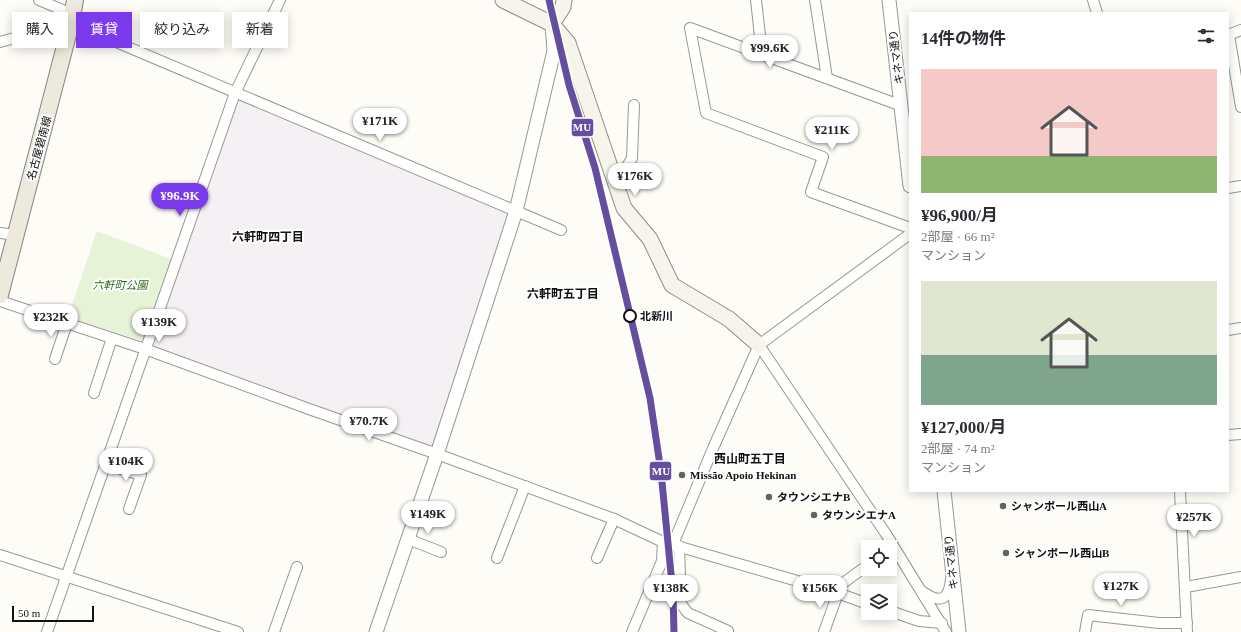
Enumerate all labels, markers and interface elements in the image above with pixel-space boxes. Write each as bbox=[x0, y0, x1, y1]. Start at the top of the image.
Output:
chip: 購入 bbox=[12, 12, 68, 48]
chip: 賃貸 bbox=[76, 12, 132, 48]
chip: 絞り込み bbox=[140, 12, 224, 48]
chip: 新着 bbox=[232, 12, 288, 48]
icon: filters bbox=[1195, 25, 1217, 47]
street label: キネマ通り bbox=[887, 29, 905, 85]
text: 14件の物件 bbox=[921, 29, 1006, 48]
pin: ¥99.6K bbox=[737, 35, 803, 69]
text: ¥99.6K bbox=[750, 40, 790, 55]
icon: home bbox=[1033, 95, 1105, 167]
pin: ¥171K bbox=[352, 108, 408, 142]
text: ¥171K bbox=[362, 113, 398, 128]
street label: 名古屋碧南線 bbox=[25, 115, 53, 181]
pin: ¥211K bbox=[804, 117, 860, 151]
line badge: MU bbox=[571, 118, 594, 137]
text: MU bbox=[573, 121, 591, 133]
text: ¥211K bbox=[814, 122, 850, 137]
pin: ¥176K bbox=[607, 163, 663, 197]
text: ¥176K bbox=[617, 168, 653, 183]
pin: ¥96.9K bbox=[147, 183, 213, 217]
text: ¥96.9K bbox=[160, 188, 200, 203]
text: ¥96,900/月 bbox=[921, 206, 998, 225]
text: 2部屋 · 66 m² bbox=[921, 229, 995, 244]
district label: 六軒町四丁目 bbox=[232, 230, 304, 244]
text: マンション bbox=[921, 248, 986, 263]
park label: 六軒町公園 bbox=[93, 279, 149, 291]
district label: 六軒町五丁目 bbox=[527, 287, 599, 301]
pin: ¥232K bbox=[23, 304, 79, 338]
icon: home bbox=[1033, 307, 1105, 379]
text: ¥232K bbox=[33, 309, 69, 324]
pin: ¥139K bbox=[131, 309, 187, 343]
marker: 北新川 bbox=[623, 309, 637, 323]
place label: 北新川 bbox=[640, 310, 673, 322]
text: ¥139K bbox=[141, 314, 177, 329]
pin: ¥70.7K bbox=[336, 408, 402, 442]
text: ¥70.7K bbox=[349, 413, 389, 428]
text: ¥127,000/月 bbox=[921, 418, 1006, 437]
text: 2部屋 · 74 m² bbox=[921, 441, 995, 456]
pin: ¥104K bbox=[98, 448, 154, 482]
district label: 西山町五丁目 bbox=[714, 452, 786, 466]
text: ¥104K bbox=[108, 453, 144, 468]
text: マンション bbox=[921, 460, 986, 475]
line badge: MU bbox=[649, 461, 672, 481]
text: MU bbox=[652, 465, 670, 477]
place label: Missão Apoio Hekinan bbox=[690, 469, 796, 481]
marker: Missão Apoio Hekinan bbox=[677, 470, 687, 480]
place label: タウンシエナB bbox=[777, 491, 851, 503]
marker: タウンシエナB bbox=[764, 492, 774, 502]
place label: シャンポール西山A bbox=[1011, 500, 1107, 512]
pin: ¥149K bbox=[400, 501, 456, 535]
marker: シャンポール西山A bbox=[998, 501, 1008, 511]
pin: ¥257K bbox=[1166, 504, 1222, 538]
text: ¥149K bbox=[410, 506, 446, 521]
place label: タウンシエナA bbox=[822, 509, 896, 521]
text: ¥257K bbox=[1176, 509, 1212, 524]
marker: タウンシエナA bbox=[809, 510, 819, 520]
street label: キネマ通り bbox=[942, 534, 960, 590]
map controls bbox=[861, 540, 897, 620]
button: locate bbox=[861, 540, 897, 576]
place label: シャンポール西山B bbox=[1014, 547, 1110, 559]
marker: シャンポール西山B bbox=[1001, 548, 1011, 558]
pin: ¥127K bbox=[1093, 573, 1149, 607]
pin: ¥138K bbox=[643, 575, 699, 609]
pin: ¥156K bbox=[792, 575, 848, 609]
text: ¥127K bbox=[1103, 578, 1139, 593]
text: ¥138K bbox=[653, 580, 689, 595]
text: ¥156K bbox=[802, 580, 838, 595]
button: layers bbox=[861, 584, 897, 620]
scale bar bbox=[12, 604, 94, 623]
text: 50 m bbox=[18, 607, 40, 619]

